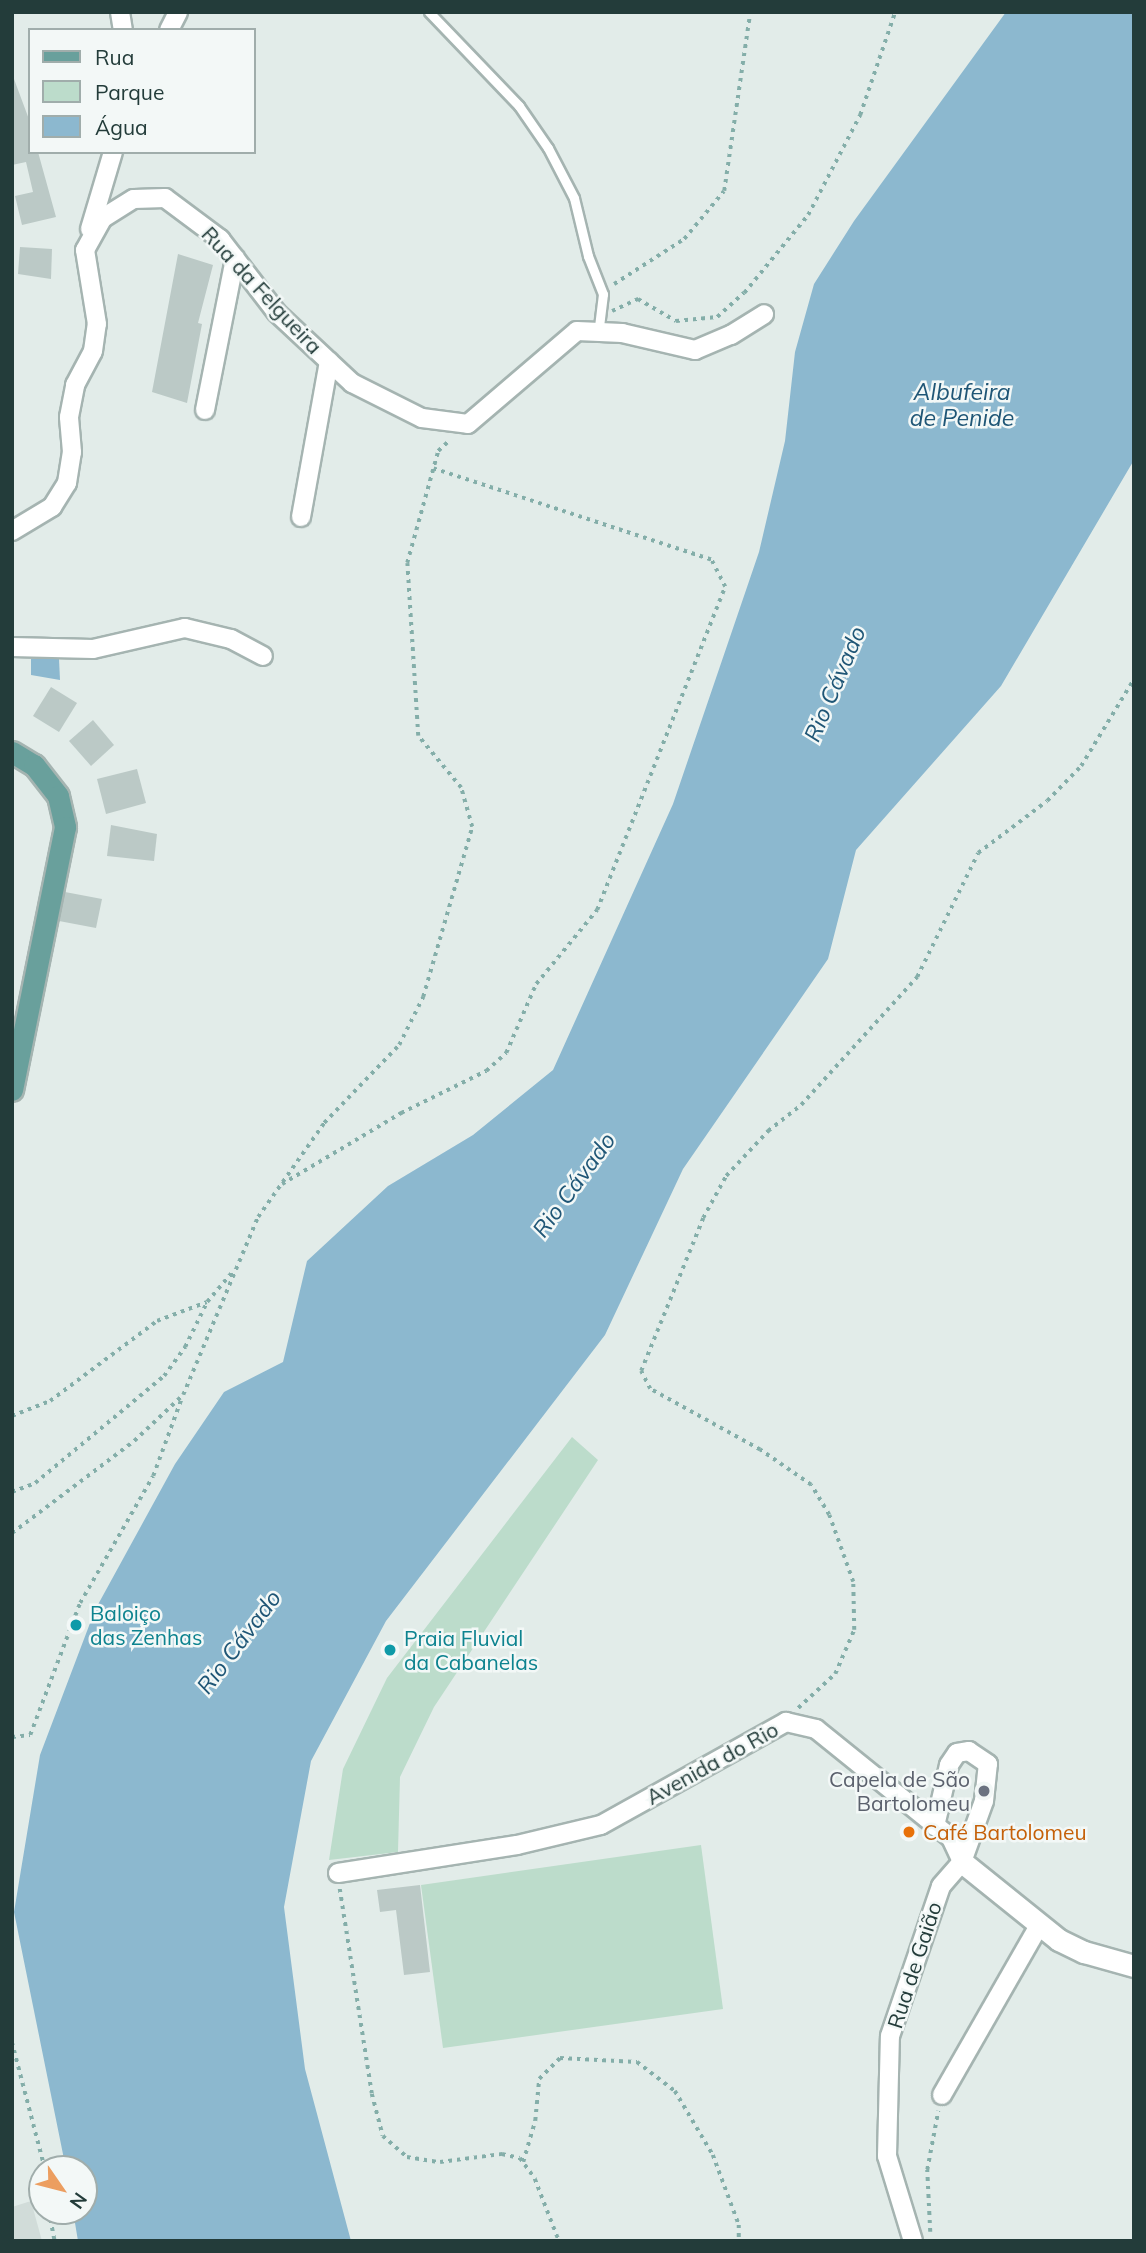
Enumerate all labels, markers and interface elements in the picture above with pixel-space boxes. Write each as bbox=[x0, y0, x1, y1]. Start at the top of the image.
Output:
legend bbox=[28, 28, 256, 154]
text: Rua bbox=[95, 44, 134, 70]
text: Parque bbox=[95, 79, 164, 105]
text: Água bbox=[95, 114, 148, 140]
street label: Rua da Felgueira bbox=[197, 221, 327, 359]
water label: Albufeira de Penide bbox=[910, 378, 1014, 432]
water label: Rio Cávado bbox=[798, 622, 872, 746]
water label: Rio Cávado bbox=[527, 1127, 621, 1243]
water label: Rio Cávado bbox=[191, 1585, 287, 1699]
place label: Baloiço das Zenhas bbox=[90, 1600, 202, 1650]
marker: Baloiço das Zenhas bbox=[68, 1617, 84, 1633]
place label: Praia Fluvial da Cabanelas bbox=[404, 1625, 538, 1675]
marker: Praia Fluvial da Cabanelas bbox=[382, 1642, 398, 1658]
street label: Avenida do Rio bbox=[642, 1716, 782, 1810]
place label: Capela de São Bartolomeu bbox=[829, 1766, 970, 1816]
marker: Capela de São Bartolomeu bbox=[976, 1783, 992, 1799]
place label: Café Bartolomeu bbox=[923, 1819, 1087, 1845]
marker: Café Bartolomeu bbox=[901, 1824, 917, 1840]
street label: Rua de Gaião bbox=[882, 1898, 946, 2032]
north arrow bbox=[28, 2155, 98, 2225]
text: N bbox=[65, 2188, 93, 2214]

